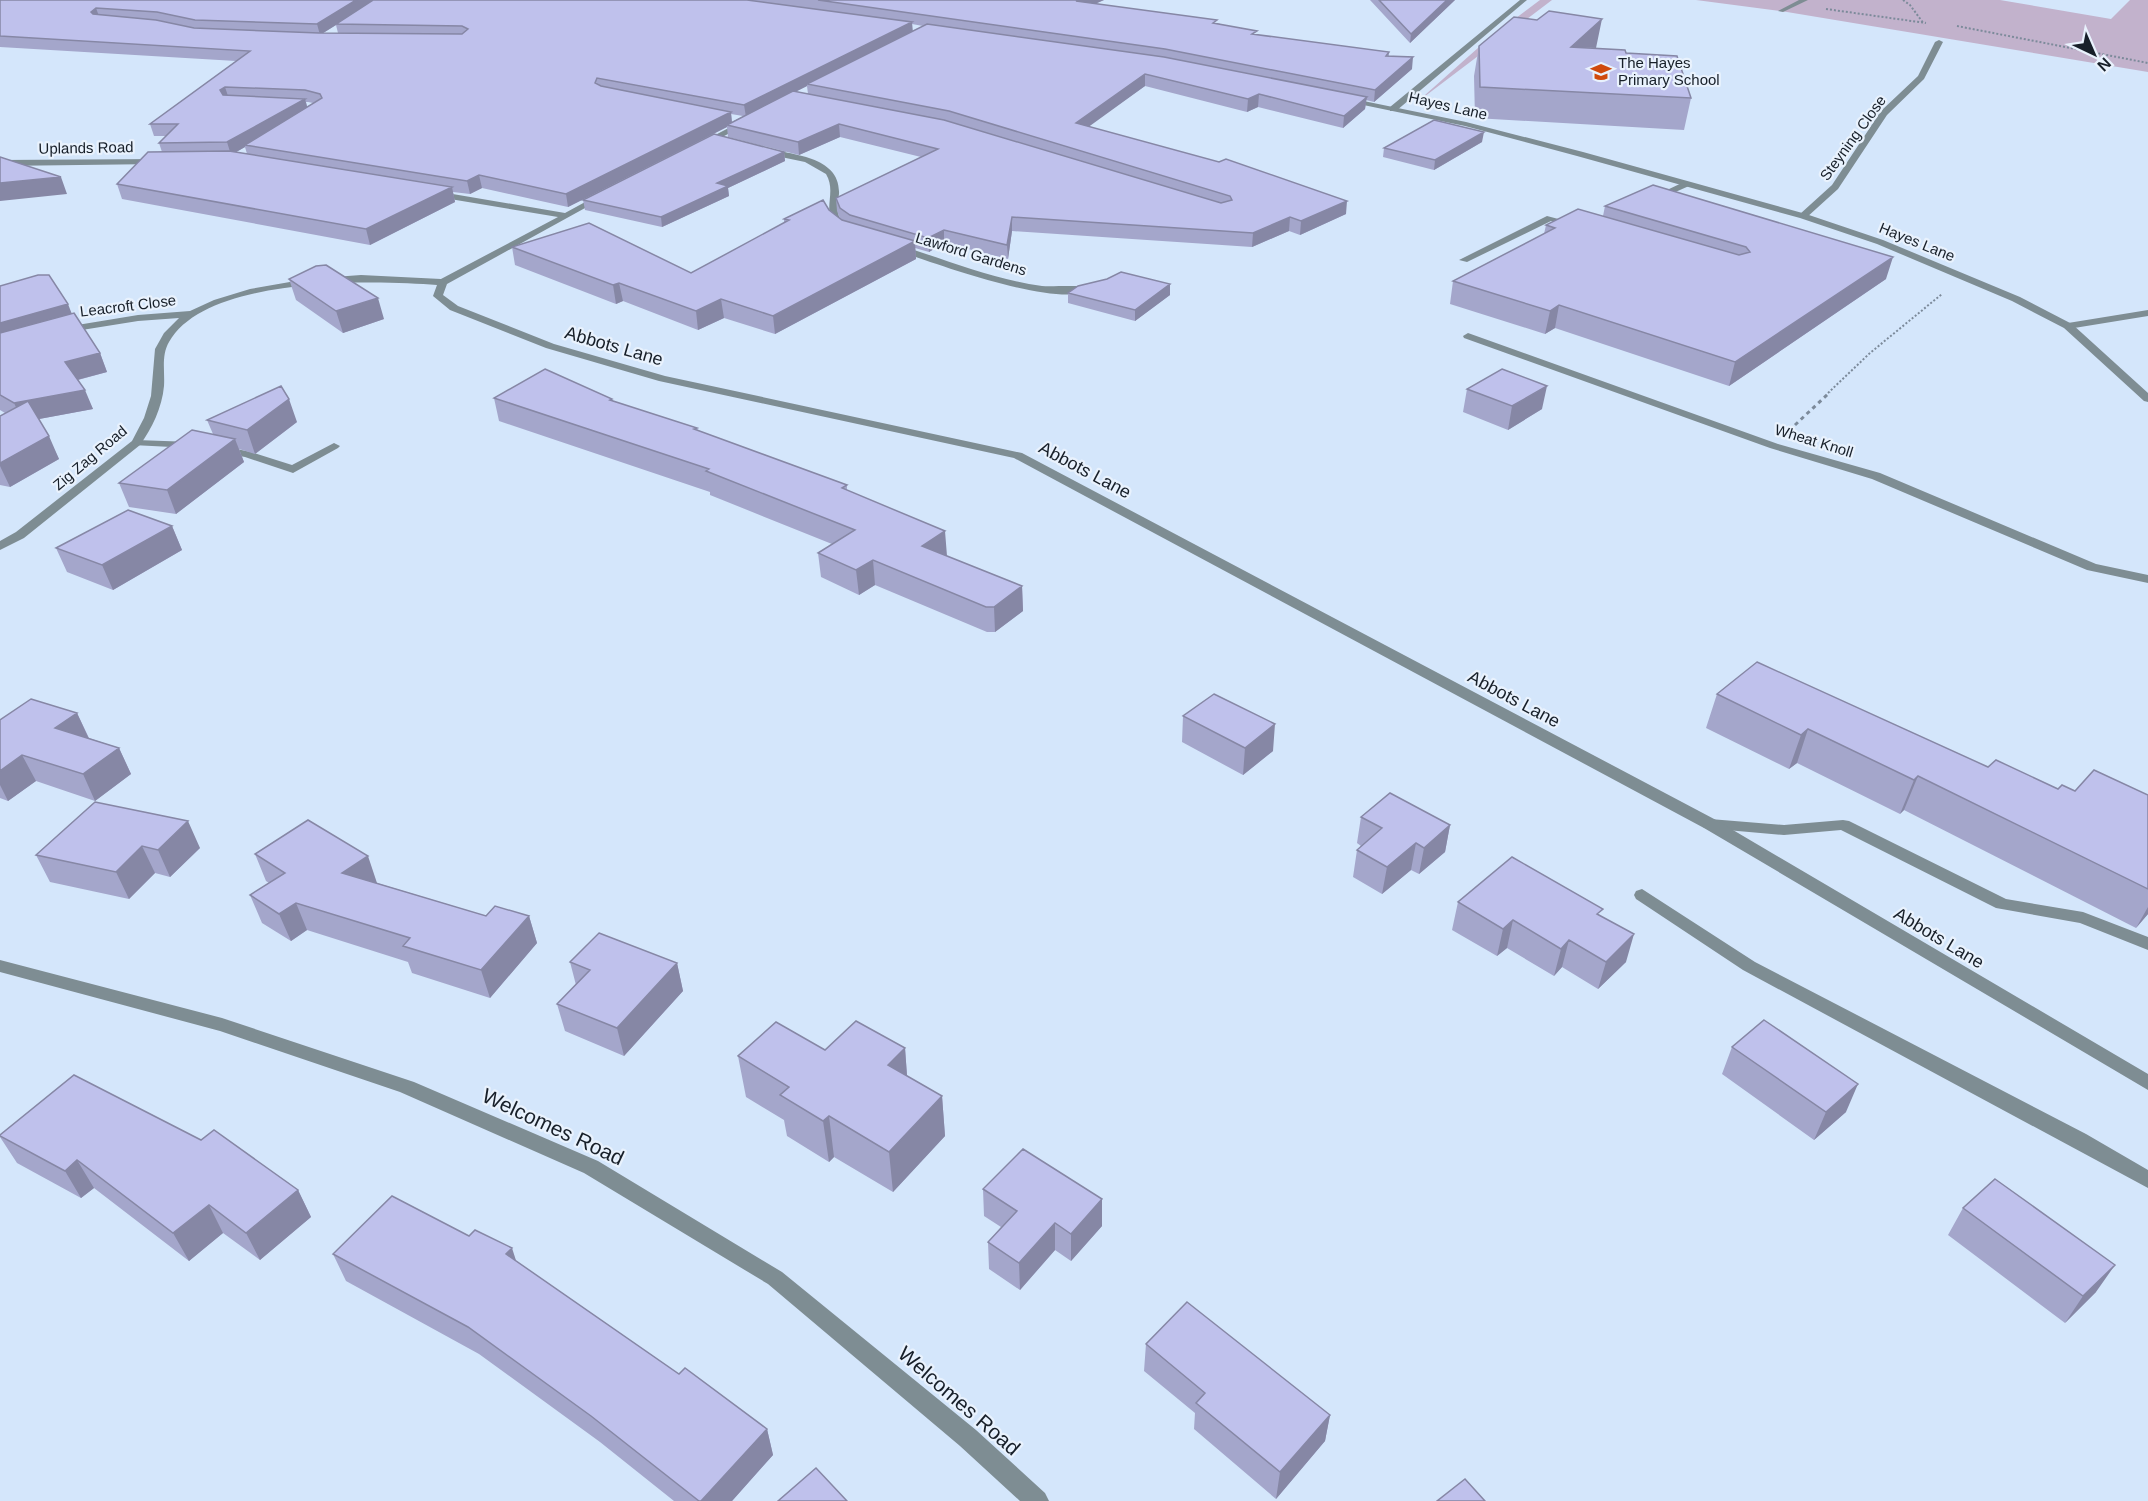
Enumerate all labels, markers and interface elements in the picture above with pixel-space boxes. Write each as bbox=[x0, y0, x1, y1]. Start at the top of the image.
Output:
north arrow bbox=[2064, 24, 2124, 84]
place label: The Hayes Primary School bbox=[1618, 54, 1720, 88]
text: N bbox=[2094, 54, 2114, 75]
school or university icon: The Hayes Primary School bbox=[1589, 60, 1613, 84]
street label: Hayes Lane bbox=[1407, 88, 1489, 123]
street label: Steyning Close bbox=[1816, 92, 1889, 184]
street label: Uplands Road bbox=[38, 138, 134, 157]
street label: Hayes Lane bbox=[1877, 219, 1957, 264]
street label: Lawford Gardens bbox=[914, 229, 1029, 278]
street label: Leacroft Close bbox=[79, 291, 177, 320]
street label: Abbots Lane bbox=[563, 322, 665, 370]
street label: Wheat Knoll bbox=[1773, 421, 1855, 460]
street label: Zig Zag Road bbox=[49, 422, 130, 493]
street label: Abbots Lane bbox=[1036, 437, 1134, 503]
street label: Abbots Lane bbox=[1465, 666, 1563, 732]
street label: Abbots Lane bbox=[1891, 903, 1987, 973]
street label: Welcomes Road bbox=[479, 1084, 628, 1169]
street label: Welcomes Road bbox=[894, 1342, 1025, 1460]

